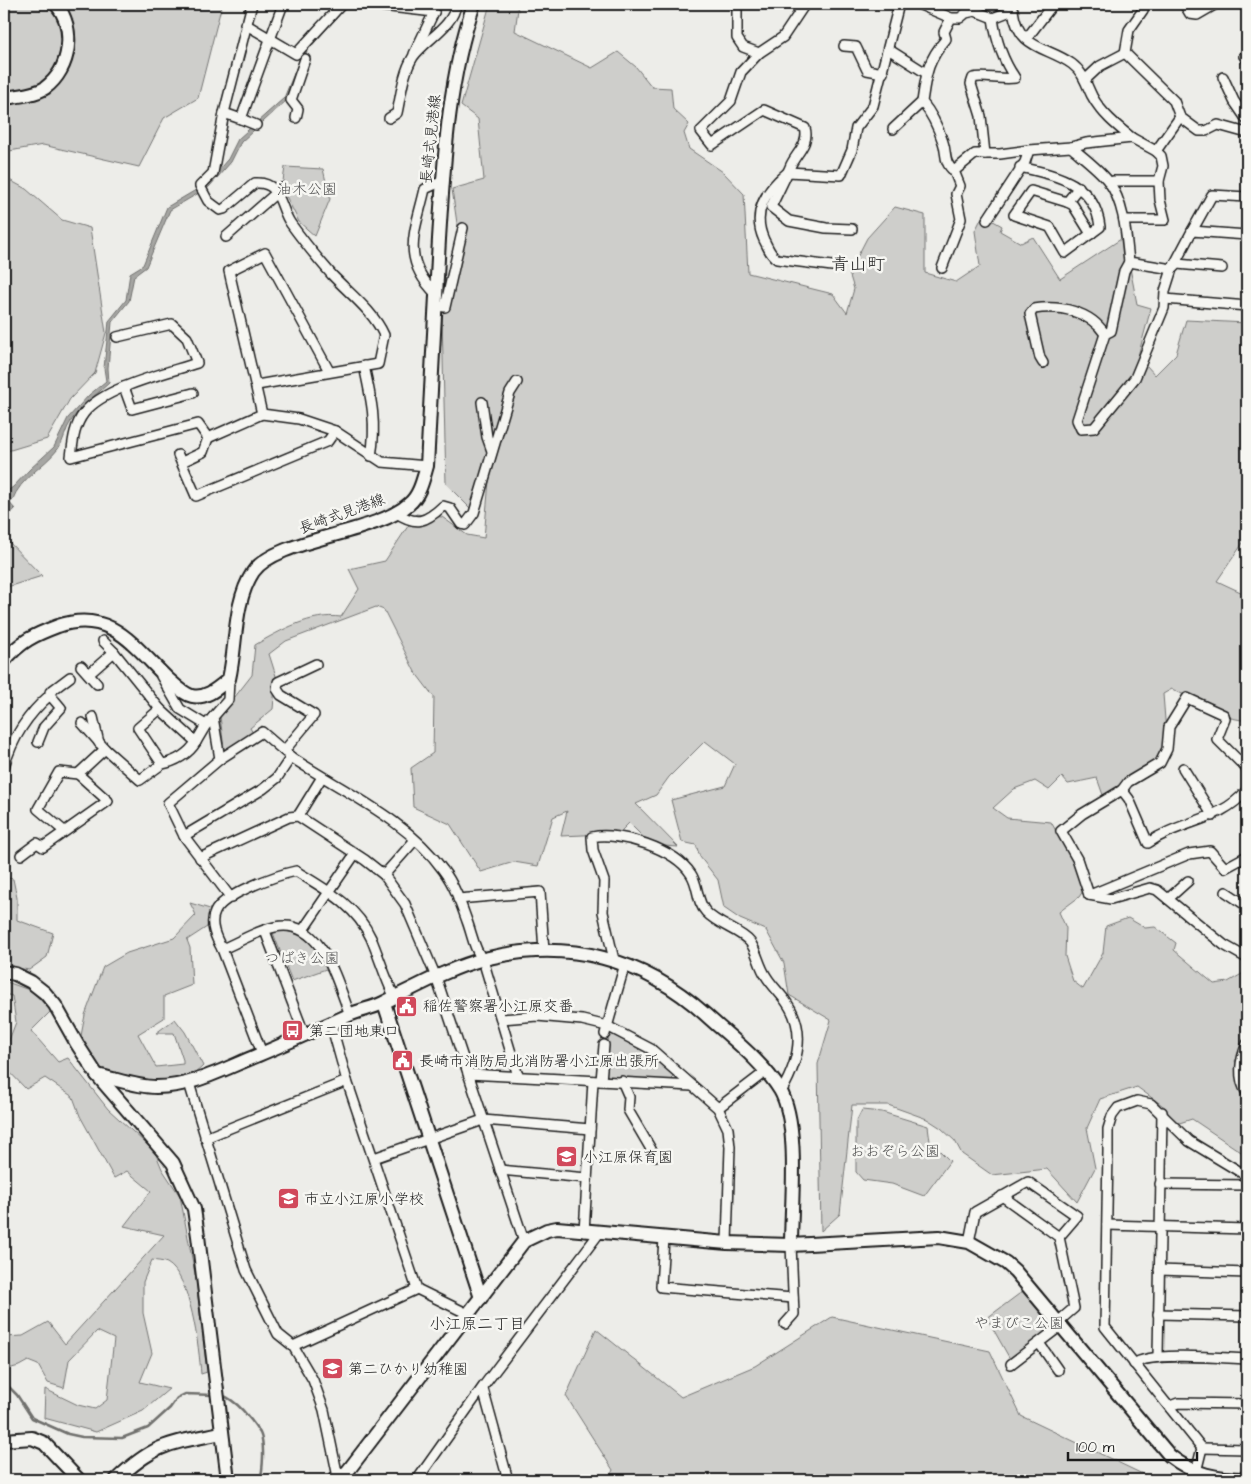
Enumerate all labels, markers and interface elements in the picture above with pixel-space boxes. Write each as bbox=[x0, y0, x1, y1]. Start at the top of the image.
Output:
street label: 長崎式見港線 bbox=[416, 93, 446, 185]
park label: 油木公園 bbox=[277, 179, 337, 200]
district label: 青山町 bbox=[831, 252, 885, 277]
street label: 長崎式見港線 bbox=[296, 489, 388, 539]
park label: つばき公園 bbox=[264, 948, 340, 969]
public building icon: 稲佐警察署小江原交番 bbox=[395, 994, 419, 1018]
place label: 稲佐警察署小江原交番 bbox=[423, 996, 573, 1017]
bus stop icon: 第二団地東口 bbox=[281, 1019, 305, 1043]
place label: 第二団地東口 bbox=[309, 1021, 399, 1042]
public building icon: 長崎市消防局北消防署小江原出張所 bbox=[391, 1049, 415, 1073]
place label: 長崎市消防局北消防署小江原出張所 bbox=[419, 1051, 659, 1072]
park label: おおぞら公園 bbox=[850, 1141, 940, 1162]
school or university icon: 小江原保育園 bbox=[555, 1145, 579, 1169]
place label: 小江原保育園 bbox=[583, 1147, 673, 1168]
school or university icon: 市立小江原小学校 bbox=[276, 1187, 300, 1211]
place label: 市立小江原小学校 bbox=[304, 1189, 424, 1210]
district label: 小江原二丁目 bbox=[429, 1313, 525, 1335]
park label: やまびこ公園 bbox=[974, 1313, 1064, 1334]
school or university icon: 第二ひかり幼稚園 bbox=[320, 1357, 344, 1381]
place label: 第二ひかり幼稚園 bbox=[348, 1359, 468, 1380]
scale bar bbox=[1068, 1429, 1197, 1461]
text: 100 m bbox=[1076, 1437, 1115, 1458]

